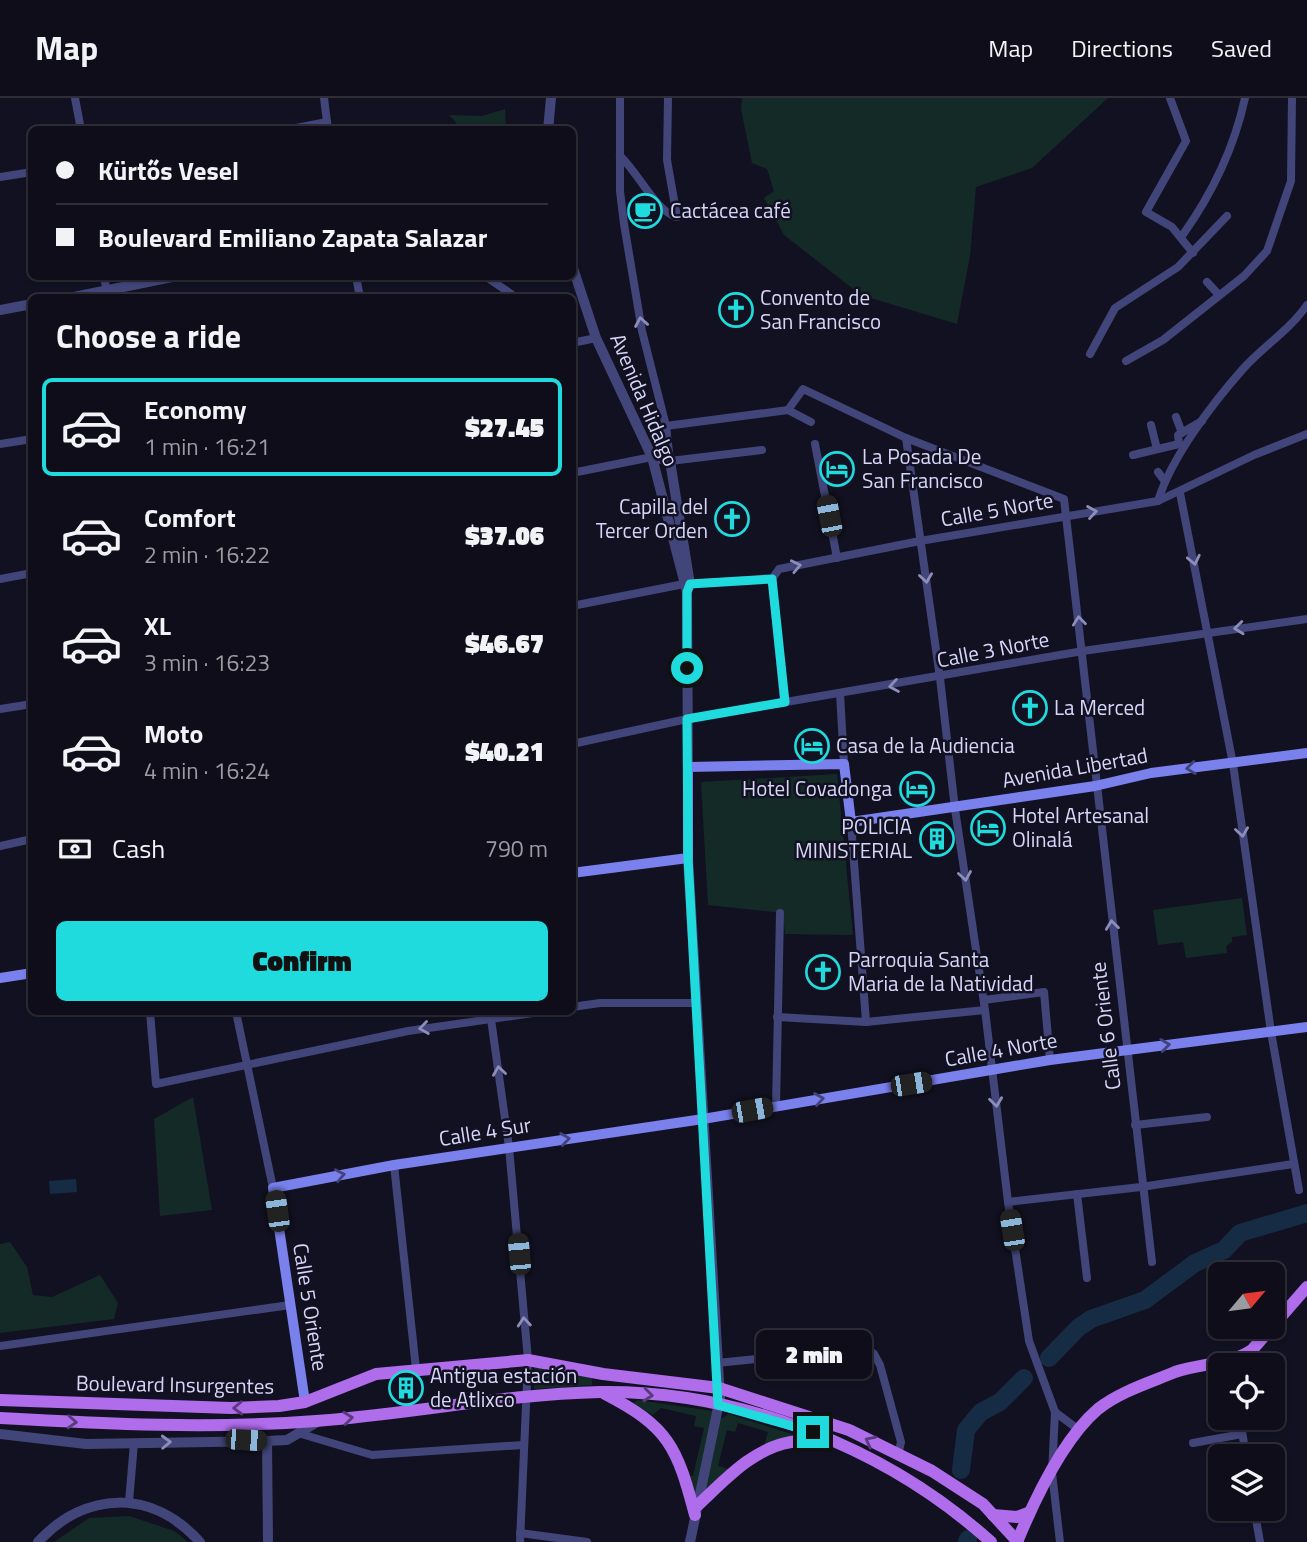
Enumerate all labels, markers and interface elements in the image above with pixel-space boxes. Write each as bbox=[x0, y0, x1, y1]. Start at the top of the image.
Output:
text: Map bbox=[35, 23, 98, 73]
text: Map bbox=[988, 30, 1033, 66]
text: Directions bbox=[1071, 30, 1173, 66]
text: Saved bbox=[1211, 30, 1272, 66]
text: Kürtős Vesel bbox=[98, 151, 239, 190]
cafe icon: Cactácea café bbox=[626, 192, 664, 230]
place label: Cactácea café bbox=[670, 194, 791, 226]
text: Boulevard Emiliano Zapata Salazar bbox=[98, 218, 487, 257]
place label: Convento de San Francisco bbox=[760, 281, 881, 337]
church icon: Convento de San Francisco bbox=[717, 291, 755, 329]
text: Choose a ride bbox=[56, 312, 241, 360]
one-way arrow bbox=[634, 316, 649, 328]
street label: Avenida Hidalgo bbox=[602, 328, 687, 471]
text: Economy bbox=[144, 390, 246, 429]
icon: car bbox=[60, 396, 123, 459]
text: $27.45 bbox=[465, 408, 544, 447]
text: 1 min · 16:21 bbox=[144, 429, 270, 464]
place label: La Posada De San Francisco bbox=[862, 440, 983, 496]
hotel icon: La Posada De San Francisco bbox=[818, 450, 856, 488]
street label: Calle 5 Norte bbox=[938, 483, 1056, 535]
place label: Capilla del Tercer Orden bbox=[596, 490, 708, 546]
car bbox=[815, 493, 844, 539]
text: Comfort bbox=[144, 498, 236, 537]
church icon: Capilla del Tercer Orden bbox=[713, 500, 751, 538]
icon: car bbox=[60, 504, 123, 567]
one-way arrow bbox=[1086, 505, 1098, 520]
text: $37.06 bbox=[465, 516, 544, 555]
text: 2 min · 16:22 bbox=[144, 537, 270, 572]
one-way arrow bbox=[1186, 554, 1201, 566]
one-way arrow bbox=[790, 559, 802, 574]
one-way arrow bbox=[918, 572, 933, 584]
text: XL bbox=[144, 606, 171, 645]
icon: car bbox=[60, 612, 123, 675]
one-way arrow bbox=[1072, 615, 1087, 626]
one-way arrow bbox=[1234, 621, 1245, 636]
street label: Calle 3 Norte bbox=[934, 622, 1052, 676]
text: $46.67 bbox=[465, 624, 544, 663]
text: 3 min · 16:23 bbox=[144, 645, 270, 680]
route start bbox=[671, 652, 703, 684]
one-way arrow bbox=[888, 678, 900, 693]
church icon: La Merced bbox=[1011, 689, 1049, 727]
place label: La Merced bbox=[1054, 691, 1145, 723]
text: Moto bbox=[144, 714, 203, 753]
icon: car bbox=[60, 720, 123, 783]
hotel icon: Casa de la Audiencia bbox=[793, 727, 831, 765]
place label: Casa de la Audiencia bbox=[836, 729, 1015, 761]
text: $40.21 bbox=[465, 732, 544, 771]
street label: Avenida Libertad bbox=[999, 738, 1150, 796]
text: 4 min · 16:24 bbox=[144, 753, 270, 788]
one-way arrow bbox=[1185, 760, 1197, 775]
hotel icon: Hotel Covadonga bbox=[898, 770, 936, 808]
place label: Hotel Covadonga bbox=[742, 772, 892, 804]
place label: Hotel Artesanal Olinalá bbox=[1012, 799, 1149, 855]
hotel icon: Hotel Artesanal Olinalá bbox=[969, 809, 1007, 847]
place label: POLICIA MINISTERIAL bbox=[795, 810, 912, 866]
building icon: POLICIA MINISTERIAL bbox=[918, 820, 956, 858]
one-way arrow bbox=[1235, 826, 1250, 838]
text: Cash bbox=[112, 829, 165, 868]
icon: cash bbox=[56, 830, 94, 868]
text: 790 m bbox=[485, 831, 548, 866]
one-way arrow bbox=[957, 870, 972, 882]
one-way arrow bbox=[1104, 919, 1119, 930]
button: Confirm bbox=[56, 921, 548, 1001]
place label: Parroquia Santa Maria de la Natividad bbox=[848, 943, 1034, 999]
church icon: Parroquia Santa Maria de la Natividad bbox=[804, 953, 842, 991]
street label: Calle 6 Oriente bbox=[1081, 960, 1129, 1092]
one-way arrow bbox=[418, 1021, 430, 1036]
street label: Calle 4 Norte bbox=[942, 1023, 1060, 1075]
one-way arrow bbox=[1159, 1038, 1171, 1053]
one-way arrow bbox=[491, 1065, 506, 1077]
car bbox=[889, 1070, 934, 1098]
one-way arrow bbox=[813, 1092, 825, 1107]
car bbox=[730, 1096, 775, 1124]
one-way arrow bbox=[988, 1096, 1003, 1107]
street label: Calle 4 Sur bbox=[436, 1108, 533, 1154]
one-way arrow bbox=[559, 1132, 571, 1147]
one-way arrow bbox=[334, 1168, 346, 1183]
car bbox=[264, 1189, 291, 1233]
car bbox=[999, 1208, 1026, 1252]
car bbox=[507, 1232, 532, 1276]
street label: Calle 5 Oriente bbox=[285, 1241, 337, 1373]
north arrow bbox=[1208, 1262, 1284, 1339]
map controls bbox=[1208, 1262, 1285, 1521]
one-way arrow bbox=[517, 1316, 532, 1327]
callout: 2 min bbox=[755, 1330, 871, 1380]
text: 2 min bbox=[785, 1337, 843, 1372]
button: locate bbox=[1208, 1353, 1285, 1430]
place label: Antigua estación de Atlixco bbox=[430, 1359, 577, 1415]
street label: Boulevard Insurgentes bbox=[76, 1366, 275, 1402]
building icon: Antigua estación de Atlixco bbox=[387, 1369, 425, 1407]
one-way arrow bbox=[642, 1388, 654, 1403]
one-way arrow bbox=[232, 1400, 243, 1415]
one-way arrow bbox=[343, 1411, 354, 1426]
one-way arrow bbox=[67, 1414, 78, 1429]
route end bbox=[797, 1416, 829, 1448]
car bbox=[225, 1428, 268, 1452]
one-way arrow bbox=[161, 1434, 171, 1450]
one-way arrow bbox=[865, 1435, 877, 1449]
button: layers bbox=[1208, 1444, 1285, 1521]

